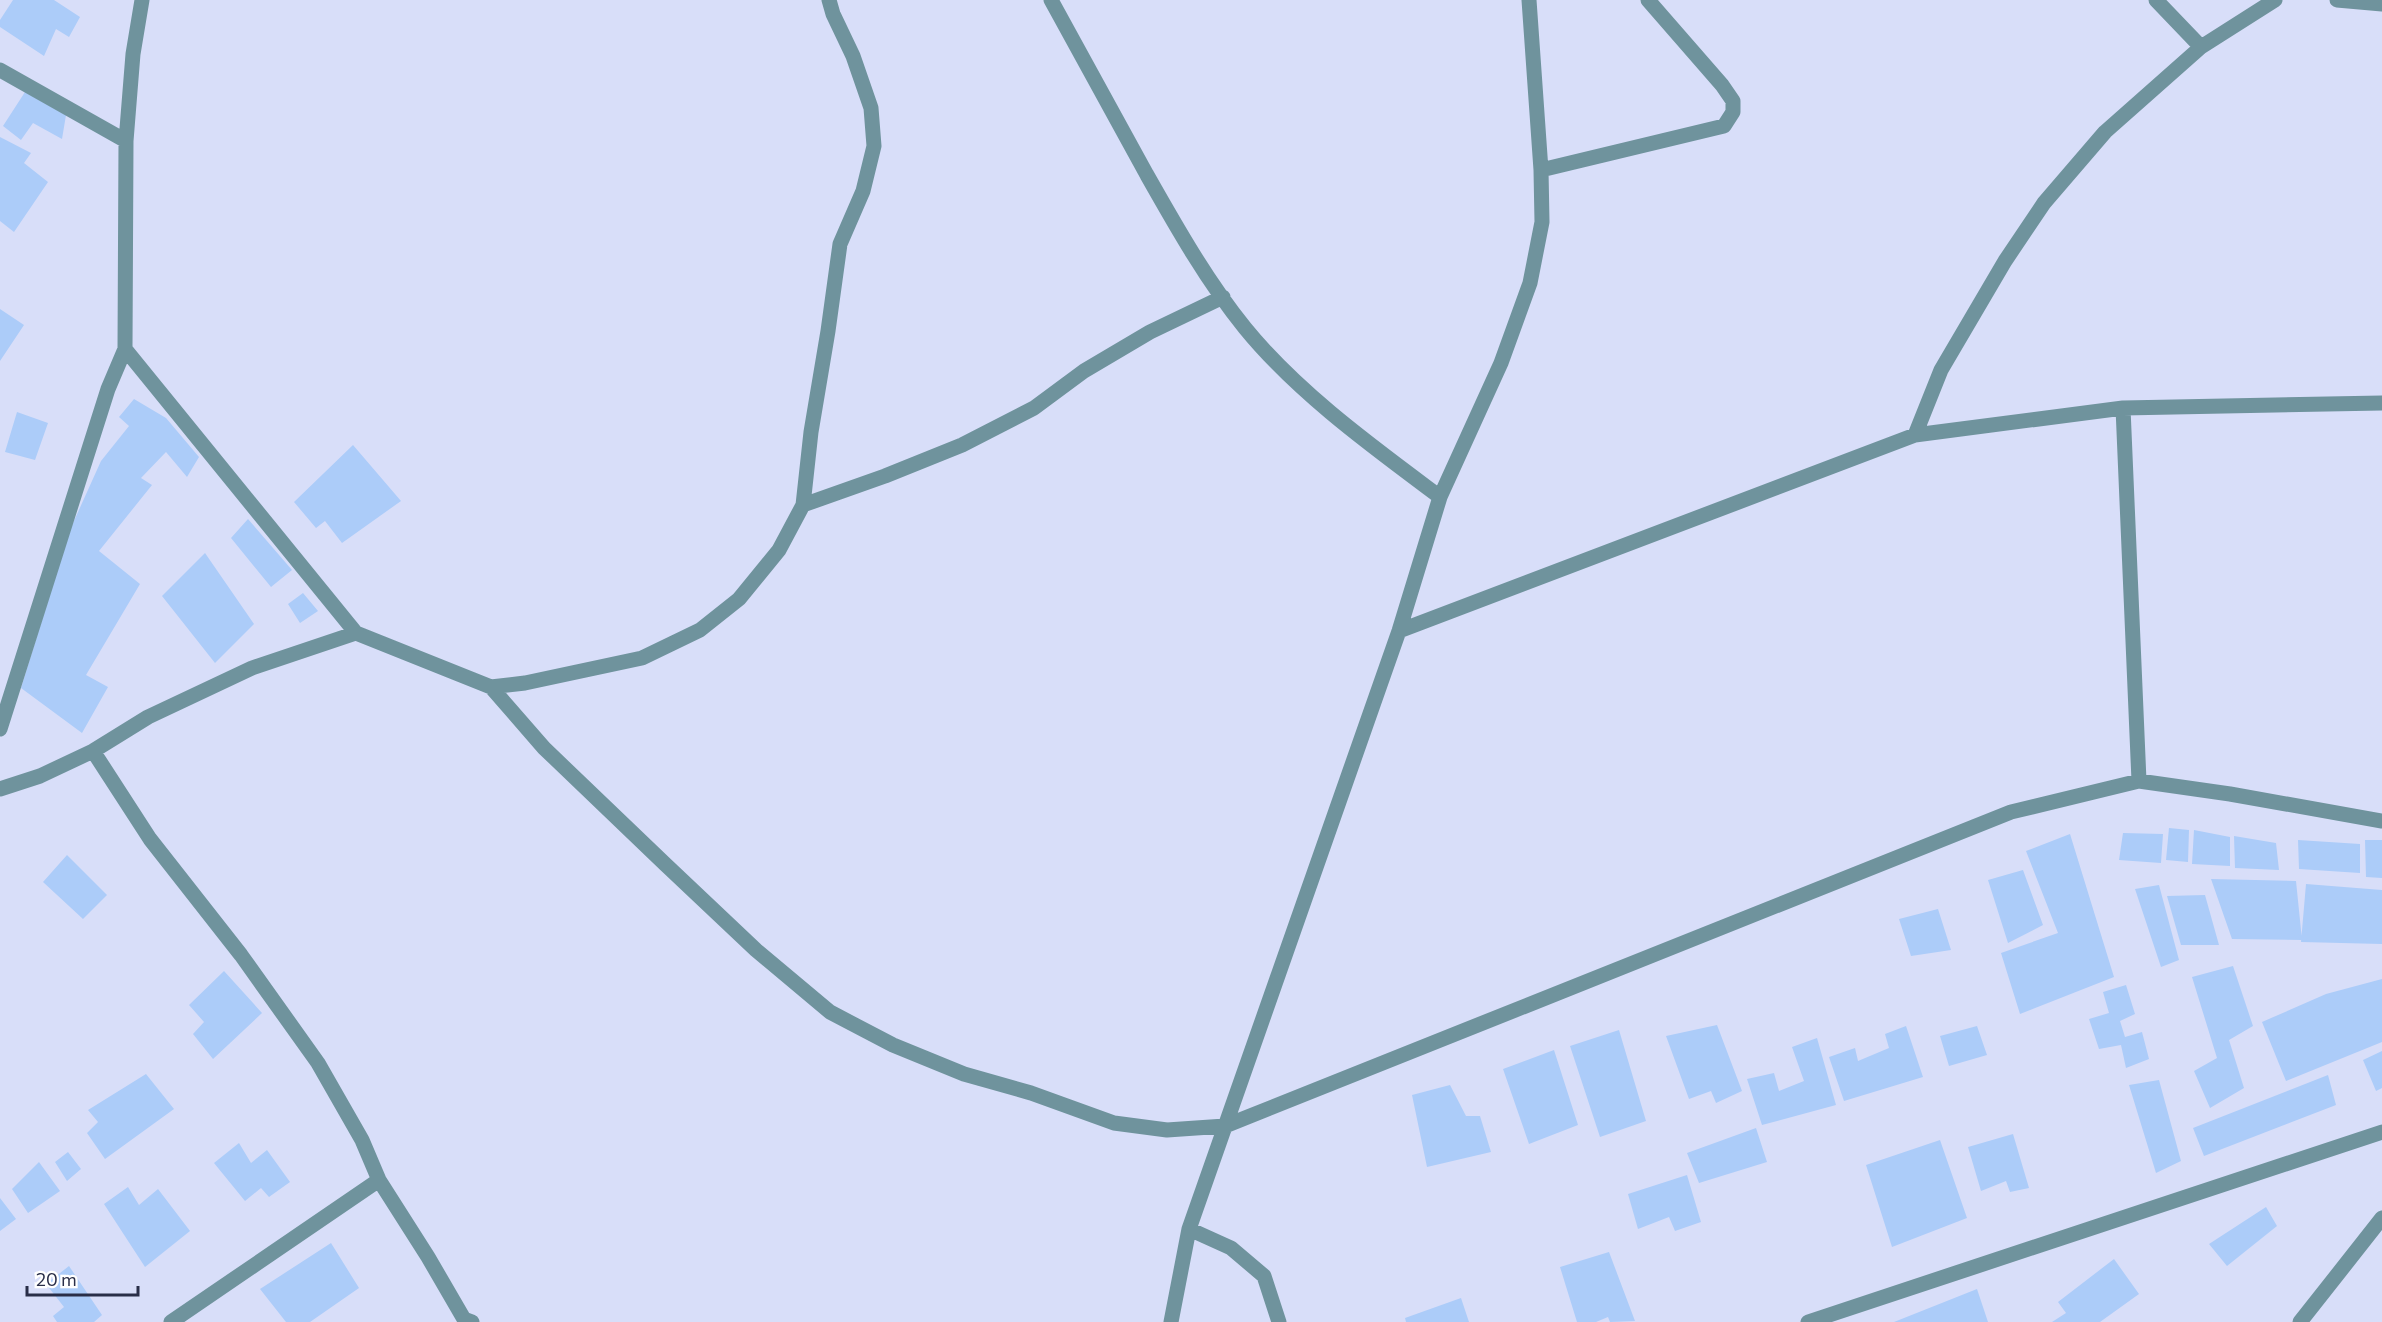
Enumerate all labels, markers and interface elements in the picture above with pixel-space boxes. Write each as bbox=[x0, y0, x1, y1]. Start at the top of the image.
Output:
scale bar bbox=[27, 1259, 138, 1297]
text: 20 m bbox=[36, 1268, 77, 1290]

